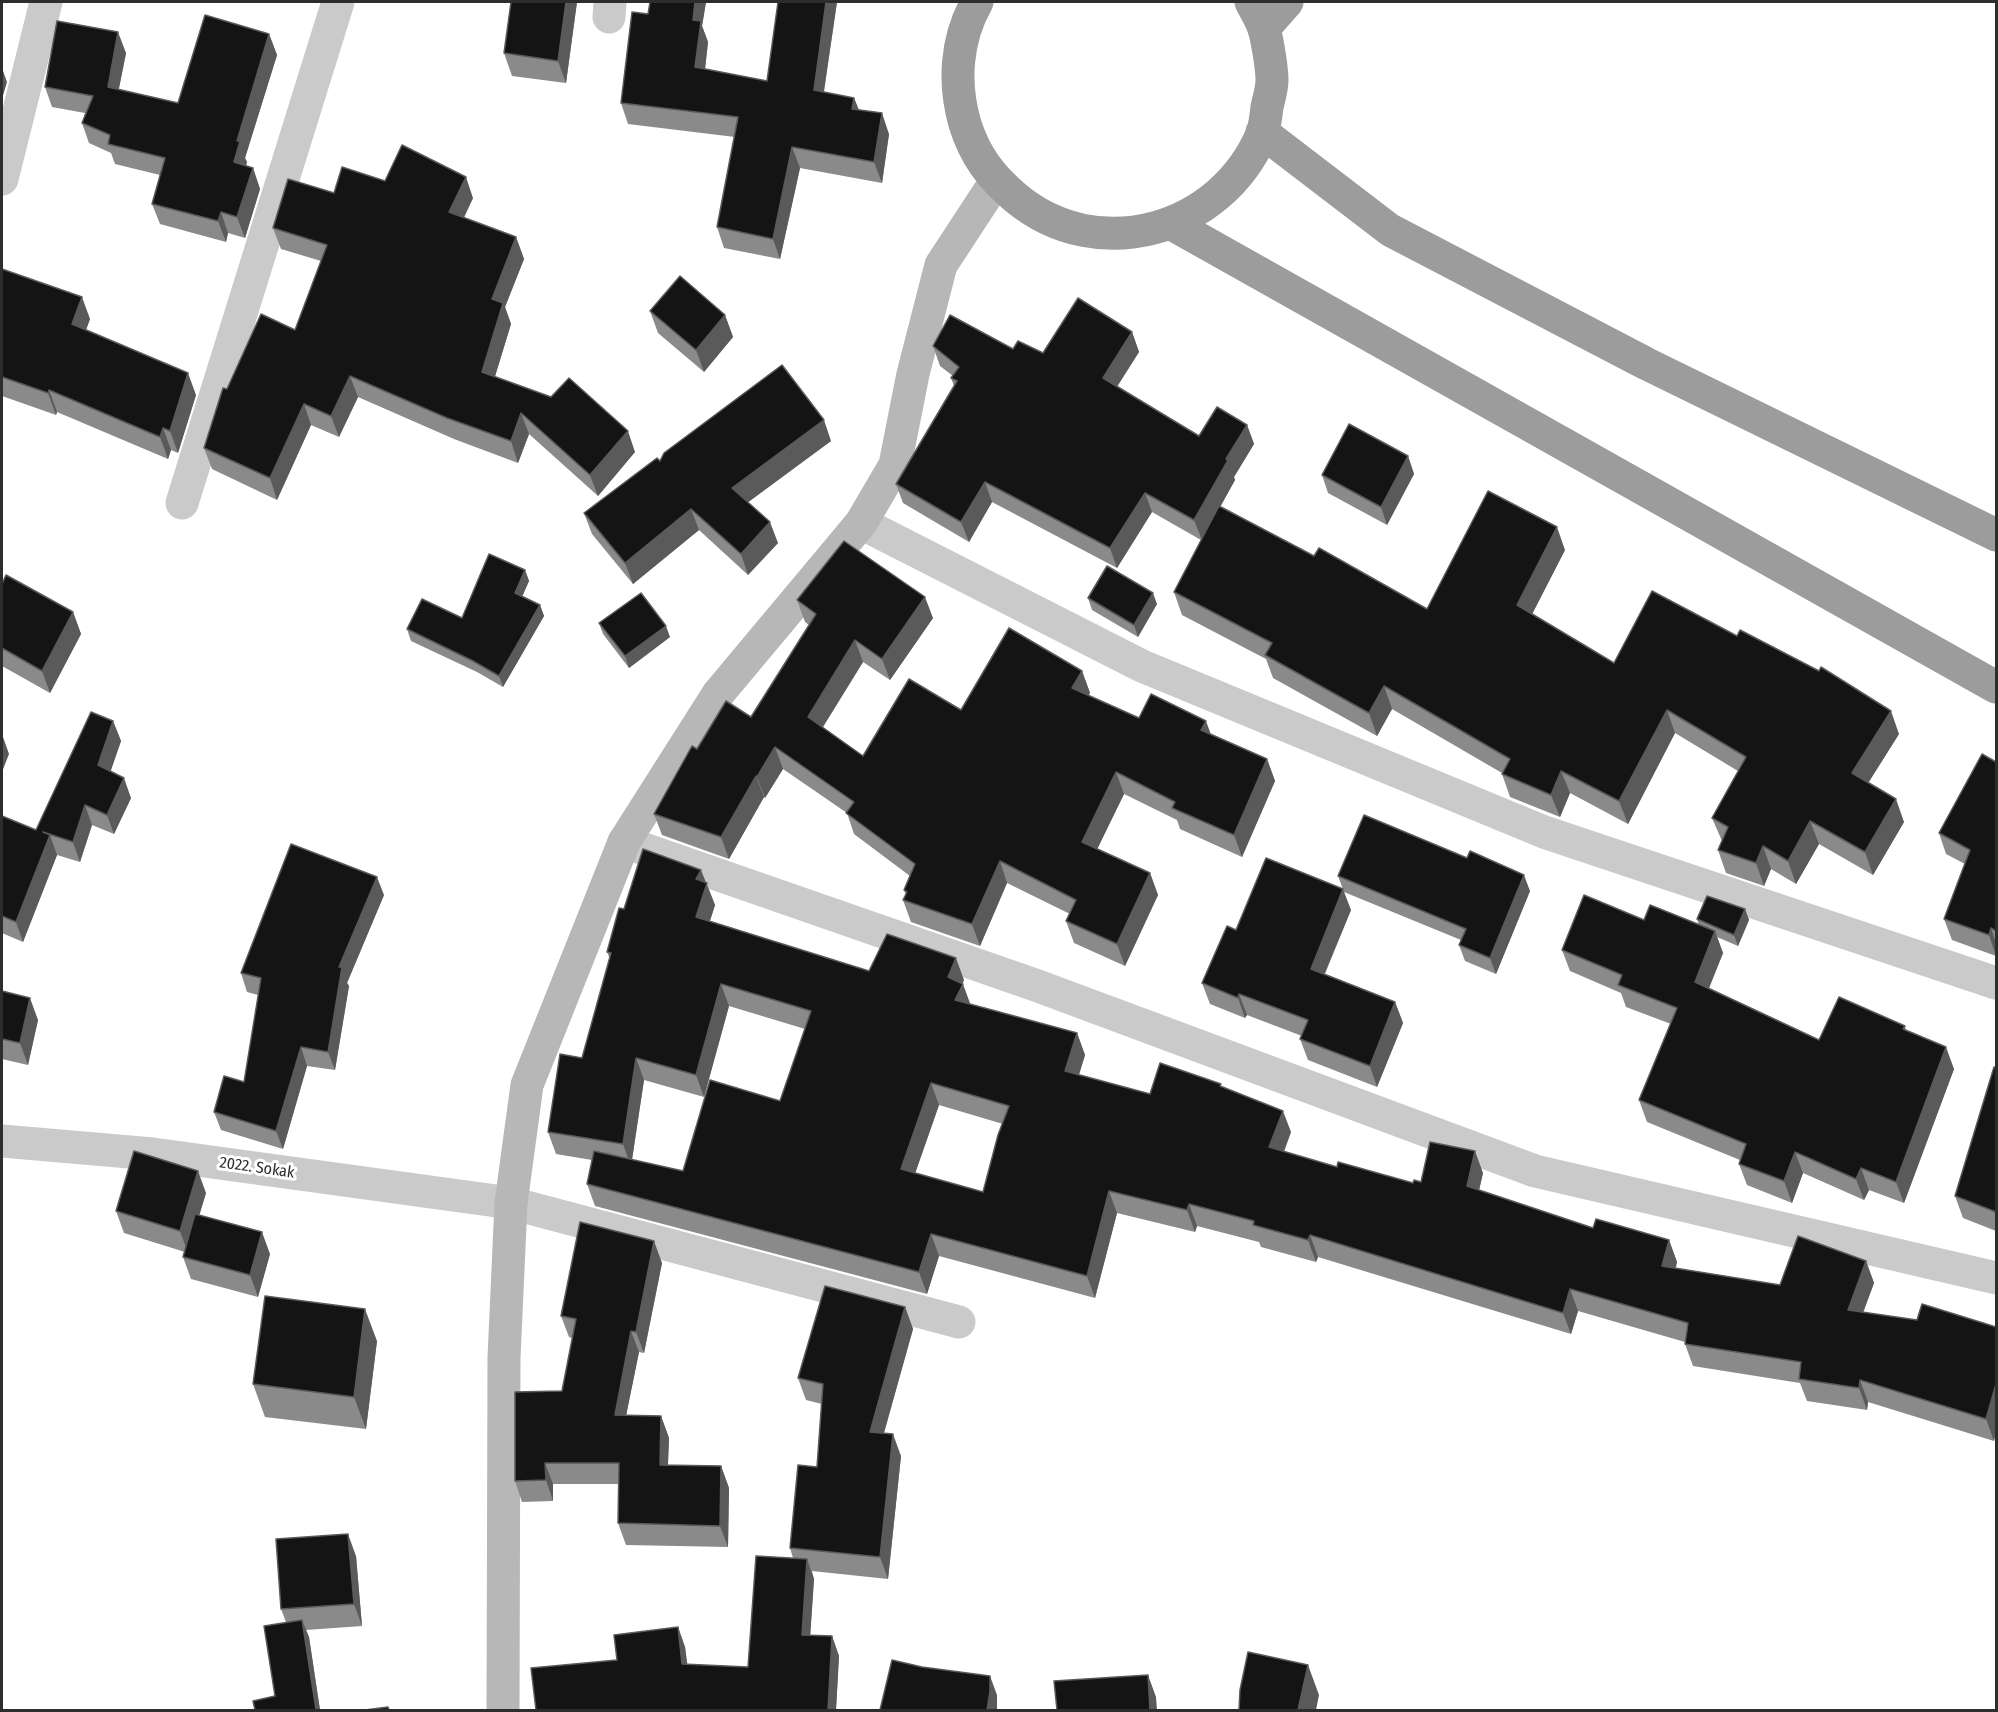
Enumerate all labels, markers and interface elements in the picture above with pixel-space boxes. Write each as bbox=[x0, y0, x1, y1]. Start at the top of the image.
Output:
street label: 2022. Sokak bbox=[218, 1153, 296, 1183]

